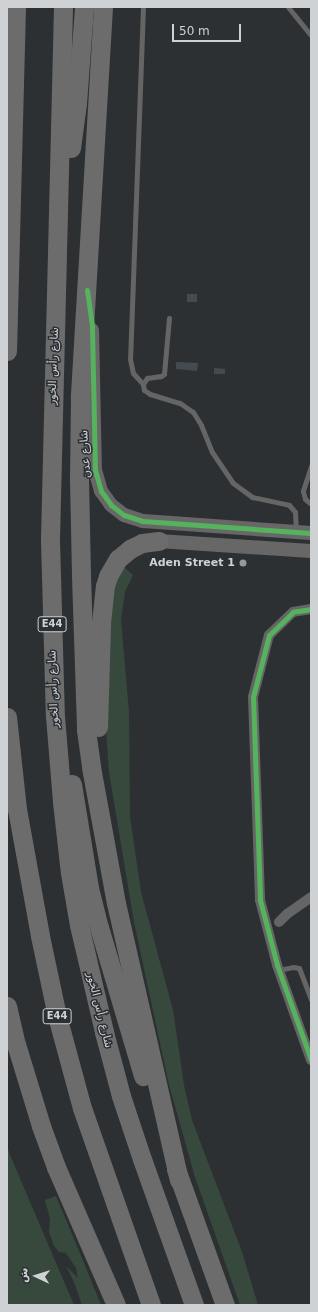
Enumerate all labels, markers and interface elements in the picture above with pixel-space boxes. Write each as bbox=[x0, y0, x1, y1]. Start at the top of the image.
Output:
scale bar bbox=[174, 16, 243, 42]
text: 50 m bbox=[179, 24, 210, 38]
street label: شارع رأس الخور bbox=[46, 327, 62, 405]
street label: شارع عدن bbox=[78, 429, 94, 479]
place label: Aden Street 1 bbox=[149, 556, 235, 570]
marker: Aden Street 1 bbox=[238, 558, 248, 568]
road number: E44 bbox=[37, 616, 67, 632]
street label: شارع رأس الخور bbox=[46, 650, 62, 728]
street label: شارع رأس الخور bbox=[83, 971, 115, 1049]
road number: E44 bbox=[42, 1008, 72, 1024]
north arrow bbox=[16, 1256, 56, 1296]
text: ش bbox=[17, 1267, 31, 1283]

